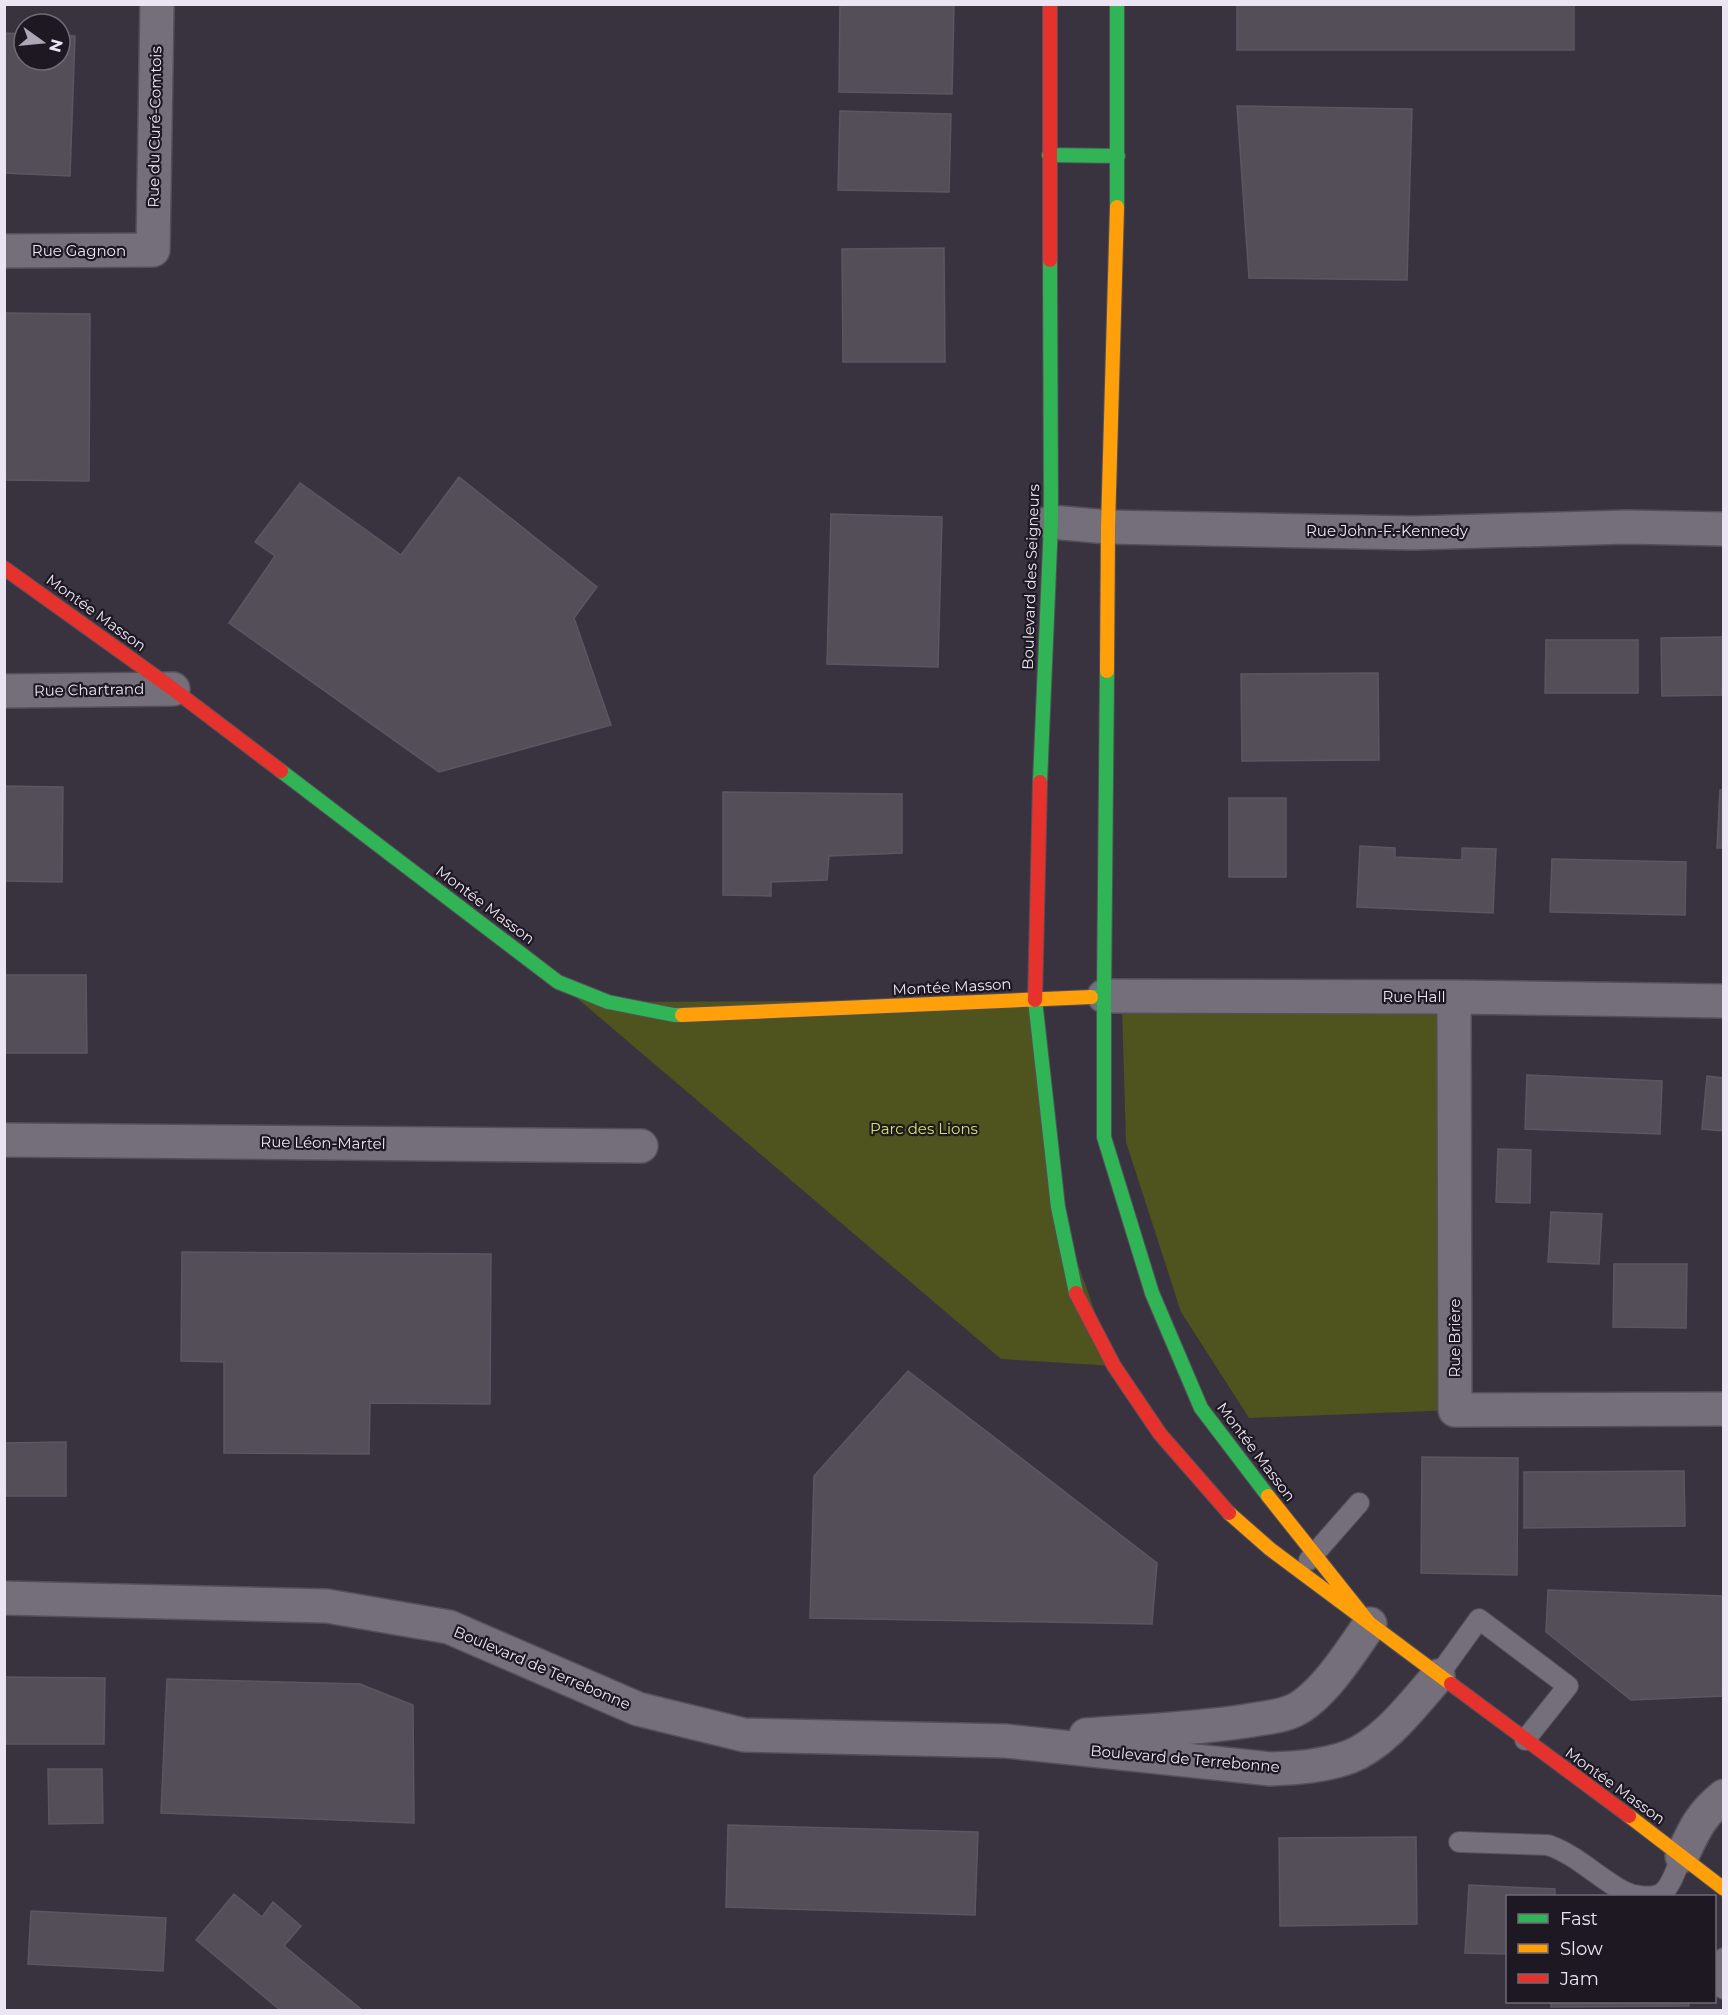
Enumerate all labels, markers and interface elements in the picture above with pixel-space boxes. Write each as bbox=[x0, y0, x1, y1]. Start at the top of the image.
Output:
north arrow bbox=[12, 12, 72, 72]
text: N bbox=[45, 37, 67, 54]
street label: Rue du Curé-Comtois bbox=[144, 46, 165, 208]
street label: Rue Gagnon bbox=[32, 241, 126, 260]
street label: Boulevard des Seigneurs bbox=[1018, 484, 1043, 670]
street label: Rue John-F.-Kennedy bbox=[1306, 521, 1469, 540]
street label: Montée Masson bbox=[43, 570, 150, 655]
street label: Rue Chartrand bbox=[34, 679, 144, 700]
street label: Montée Masson bbox=[432, 861, 539, 948]
street label: Montée Masson bbox=[892, 974, 1012, 999]
street label: Rue Hall bbox=[1382, 987, 1446, 1006]
park label: Parc des Lions bbox=[870, 1119, 978, 1138]
street label: Rue Léon-Martel bbox=[260, 1132, 386, 1153]
street label: Rue Brière bbox=[1445, 1298, 1464, 1378]
street label: Montée Masson bbox=[1213, 1398, 1300, 1505]
street label: Boulevard de Terrebonne bbox=[451, 1622, 633, 1713]
street label: Boulevard de Terrebonne bbox=[1090, 1741, 1281, 1776]
street label: Montée Masson bbox=[1562, 1743, 1669, 1828]
legend bbox=[1506, 1895, 1716, 2003]
text: Fast bbox=[1560, 1908, 1598, 1930]
text: Slow bbox=[1560, 1938, 1603, 1960]
text: Jam bbox=[1559, 1968, 1599, 1990]

